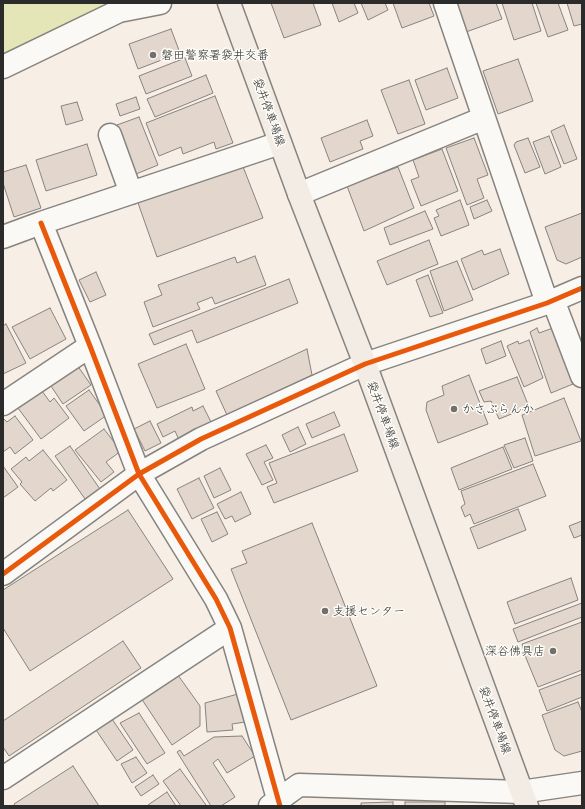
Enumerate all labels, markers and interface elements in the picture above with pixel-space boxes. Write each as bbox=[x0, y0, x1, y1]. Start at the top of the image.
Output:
place label: 磐田警察署袋井交番 bbox=[161, 48, 269, 62]
marker: 磐田警察署袋井交番 bbox=[148, 50, 158, 60]
street label: 袋井停車場線 bbox=[250, 76, 288, 148]
street label: 袋井停車場線 bbox=[364, 379, 402, 451]
place label: かさぶらんか bbox=[462, 402, 534, 416]
marker: かさぶらんか bbox=[449, 404, 459, 414]
place label: 支援センター bbox=[333, 604, 405, 618]
marker: 支援センター bbox=[320, 606, 330, 616]
place label: 深谷佛具店 bbox=[485, 644, 545, 658]
marker: 深谷佛具店 bbox=[548, 646, 558, 656]
street label: 袋井停車場線 bbox=[476, 684, 514, 756]

